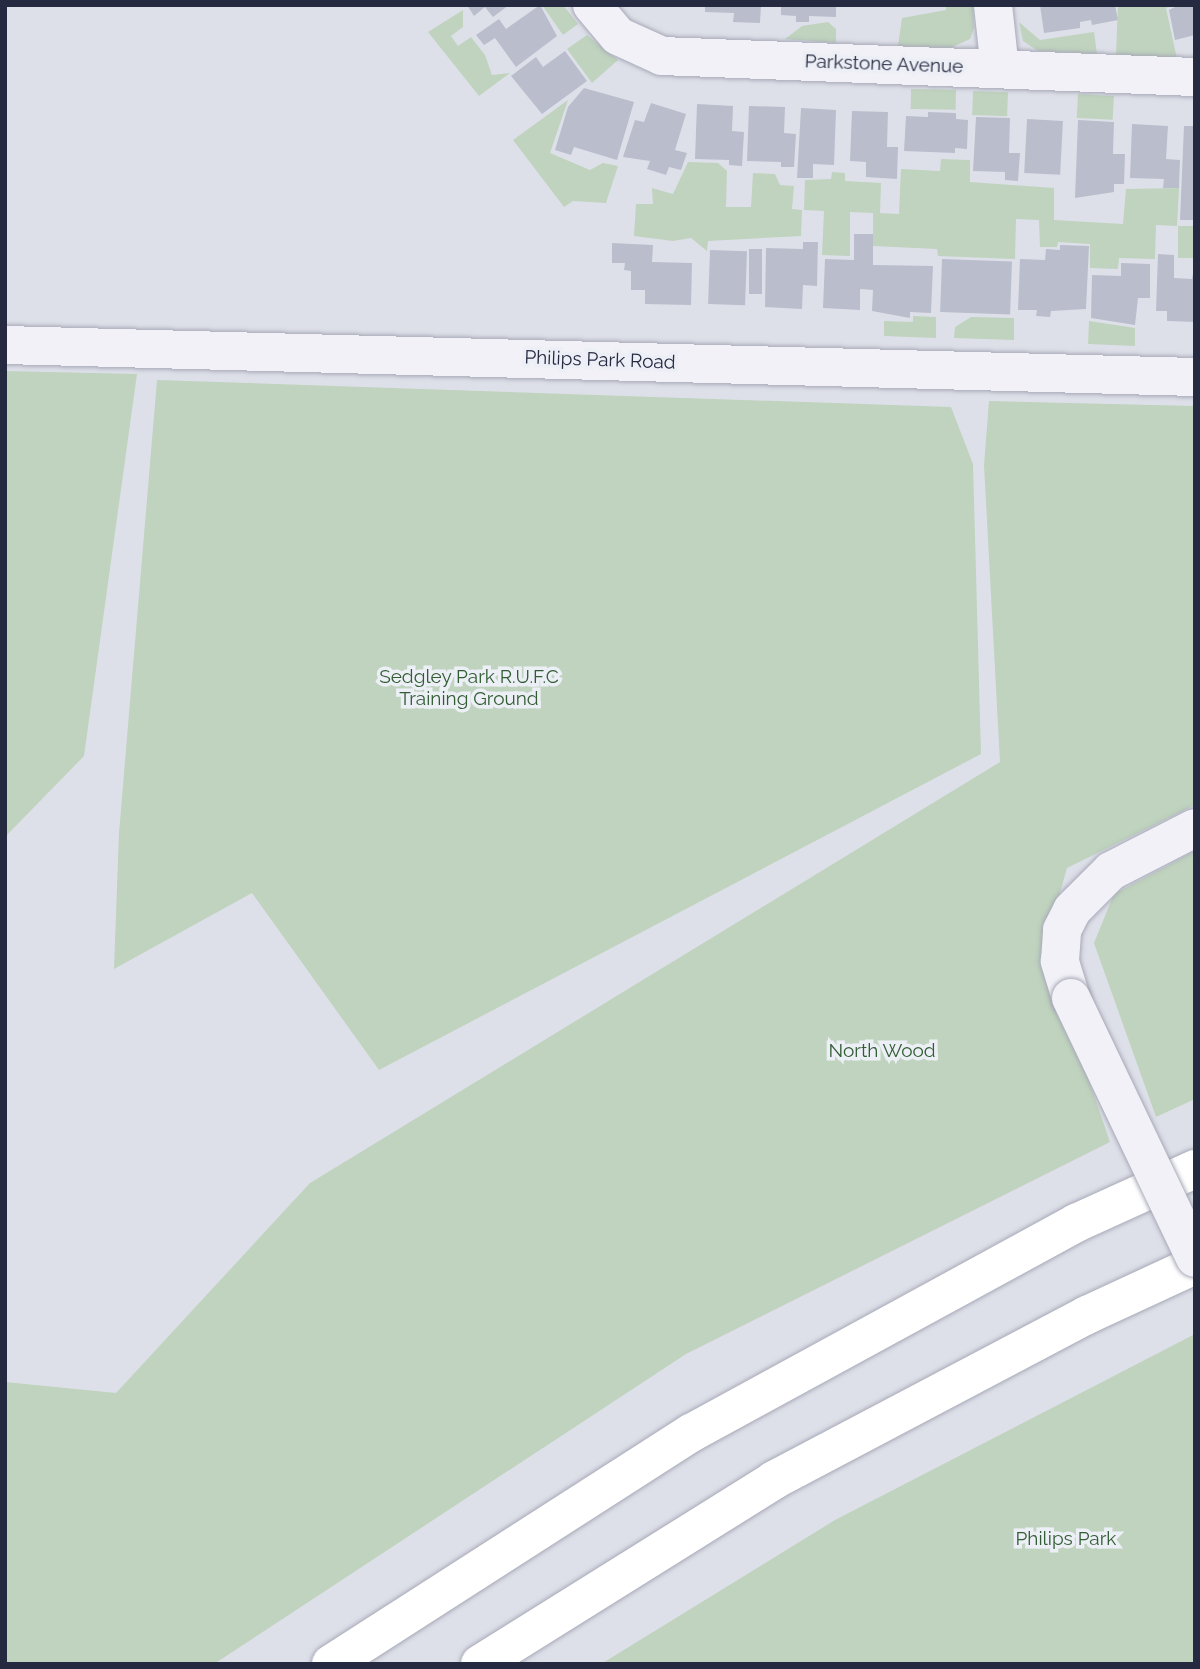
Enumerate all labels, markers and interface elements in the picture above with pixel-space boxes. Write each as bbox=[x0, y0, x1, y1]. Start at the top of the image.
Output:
street label: Parkstone Avenue bbox=[804, 50, 964, 78]
street label: Philips Park Road bbox=[524, 346, 676, 374]
park label: Sedgley Park R.U.F.C Training Ground bbox=[379, 666, 559, 710]
park label: North Wood bbox=[828, 1040, 936, 1062]
park label: Philips Park bbox=[1016, 1528, 1116, 1550]

